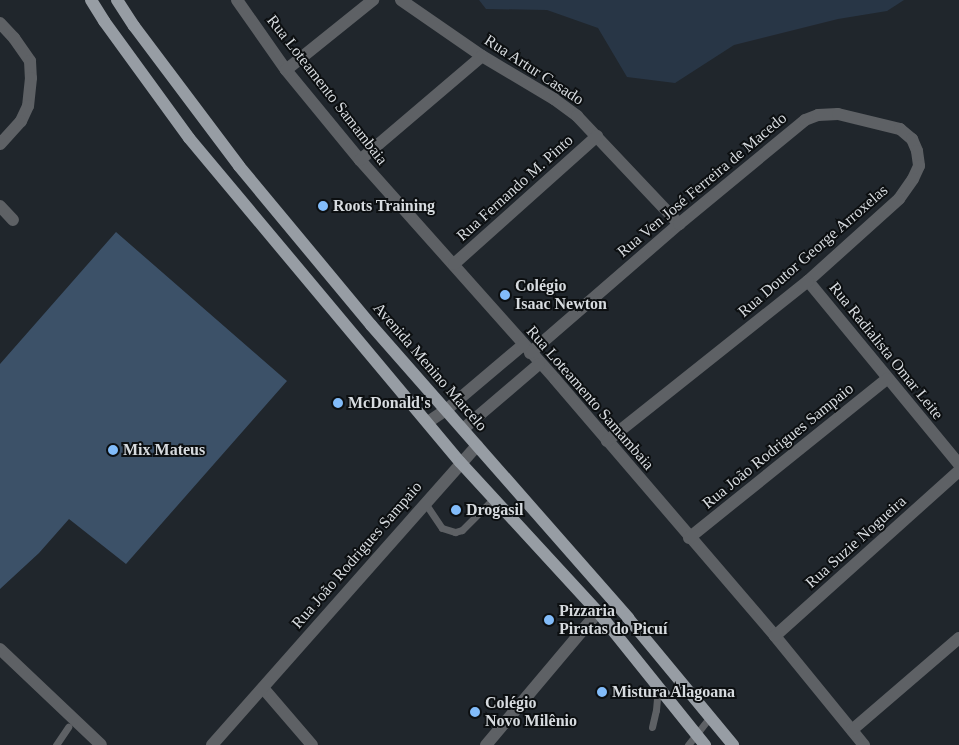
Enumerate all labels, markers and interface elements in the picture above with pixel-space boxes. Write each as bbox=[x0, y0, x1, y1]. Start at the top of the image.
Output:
street label: Rua Loteamento Samambaia bbox=[263, 11, 391, 169]
street label: Rua Artur Casado bbox=[480, 30, 588, 110]
street label: Rua Ven José Ferreira de Macedo bbox=[613, 108, 791, 262]
street label: Rua Fernando M. Pinto bbox=[453, 131, 577, 245]
street label: Rua Doutor George Arroxelas bbox=[734, 180, 892, 322]
place label: Roots Training bbox=[333, 196, 435, 216]
marker: Roots Training bbox=[317, 200, 329, 212]
place label: Colégio Isaac Newton bbox=[515, 276, 607, 314]
street label: Rua Radialista Omar Leite bbox=[825, 278, 947, 424]
marker: Colégio Isaac Newton bbox=[499, 289, 511, 301]
street label: Avenida Menino Marcelo bbox=[369, 299, 491, 435]
street label: Rua Loteamento Samambaia bbox=[522, 322, 658, 474]
street label: Rua João Rodrigues Sampaio bbox=[699, 379, 857, 513]
place label: McDonald's bbox=[348, 393, 431, 413]
marker: McDonald's bbox=[332, 397, 344, 409]
place label: Mix Mateus bbox=[123, 440, 205, 460]
marker: Mix Mateus bbox=[107, 444, 119, 456]
street label: Rua João Rodrigues Sampaio bbox=[288, 477, 426, 633]
street label: Rua Suzie Nogueira bbox=[802, 492, 910, 592]
place label: Drogasil bbox=[466, 500, 523, 520]
marker: Drogasil bbox=[450, 504, 462, 516]
place label: Pizzaria Piratas do Picuí bbox=[559, 601, 667, 639]
marker: Pizzaria Piratas do Picuí bbox=[543, 614, 555, 626]
place label: Mistura Alagoana bbox=[612, 682, 736, 702]
marker: Mistura Alagoana bbox=[596, 686, 608, 698]
place label: Colégio Novo Milênio bbox=[485, 693, 577, 731]
marker: Colégio Novo Milênio bbox=[469, 706, 481, 718]

